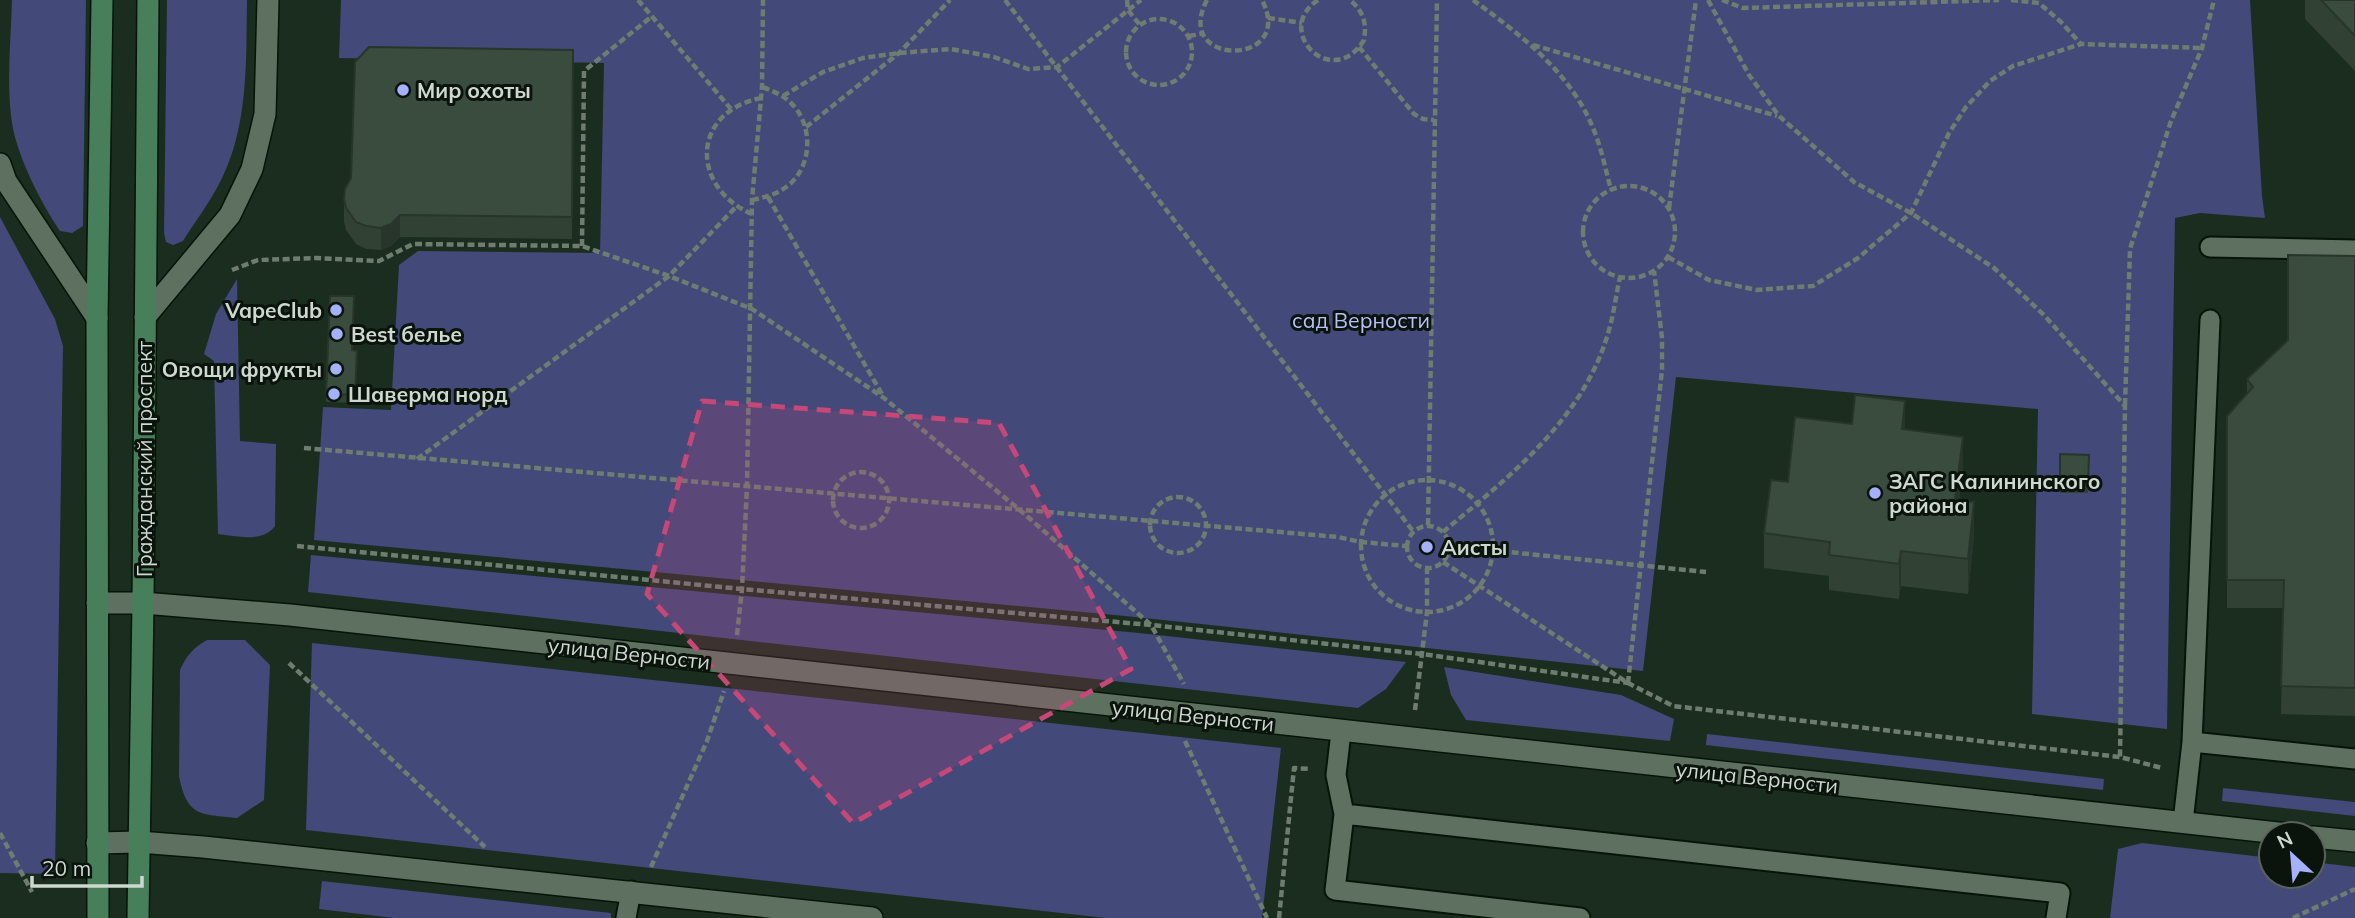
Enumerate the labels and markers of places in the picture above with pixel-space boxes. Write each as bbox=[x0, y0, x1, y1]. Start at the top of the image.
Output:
place label: Мир охоты bbox=[417, 77, 531, 103]
marker: Мир охоты bbox=[395, 82, 411, 98]
place label: VapeClub bbox=[224, 297, 322, 323]
marker: VapeClub bbox=[328, 302, 344, 318]
place label: Best белье bbox=[351, 321, 462, 347]
marker: Best белье bbox=[329, 326, 345, 342]
place label: Овощи фрукты bbox=[162, 356, 322, 382]
marker: Овощи фрукты bbox=[328, 361, 344, 377]
place label: Шаверма норд bbox=[348, 381, 508, 407]
marker: Шаверма норд bbox=[326, 386, 342, 402]
place label: ЗАГС Калининского района bbox=[1889, 468, 2100, 518]
marker: ЗАГС Калининского района bbox=[1867, 485, 1883, 501]
place label: Аисты bbox=[1441, 534, 1507, 560]
marker: Аисты bbox=[1419, 539, 1435, 555]

